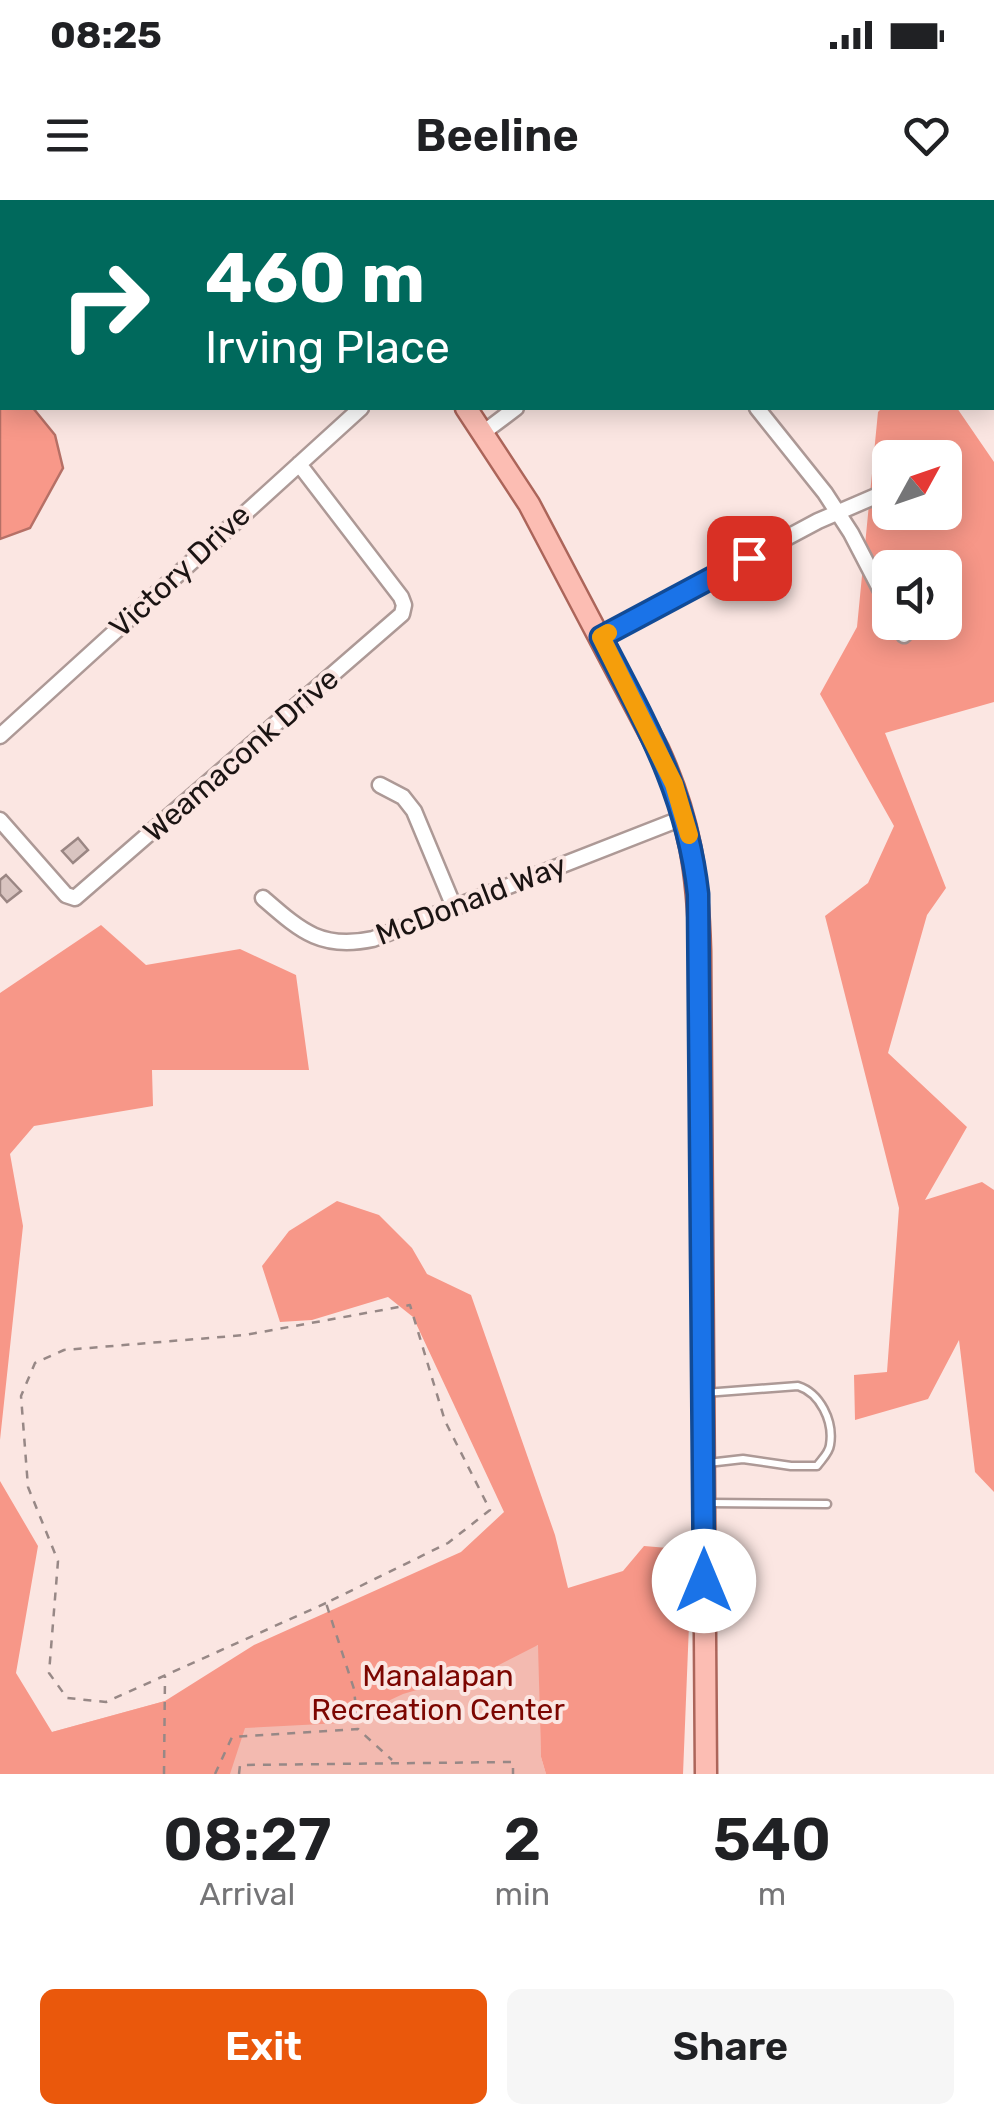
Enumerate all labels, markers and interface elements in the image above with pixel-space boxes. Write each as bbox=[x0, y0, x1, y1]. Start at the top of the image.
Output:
text: 08:25 bbox=[50, 12, 162, 58]
icon: menu bbox=[40, 108, 95, 163]
icon: heart bbox=[899, 108, 954, 163]
text: Beeline bbox=[415, 109, 579, 162]
text: 460 m bbox=[205, 237, 425, 320]
icon: right bbox=[40, 240, 170, 370]
text: Irving Place bbox=[205, 321, 450, 374]
north arrow bbox=[872, 440, 962, 530]
map controls bbox=[872, 440, 962, 640]
street label: Victory Drive bbox=[102, 497, 258, 645]
pin bbox=[707, 516, 792, 601]
icon: arrive bbox=[722, 531, 777, 586]
button: sound bbox=[872, 550, 962, 640]
street label: Weamaconk Drive bbox=[136, 660, 346, 850]
street label: McDonald Way bbox=[371, 847, 571, 953]
position arrow bbox=[652, 1529, 756, 1633]
park label: Manalapan Recreation Center bbox=[311, 1658, 565, 1728]
text: 08:27 bbox=[163, 1804, 332, 1875]
text: 2 bbox=[503, 1804, 541, 1875]
text: 540 bbox=[713, 1804, 831, 1875]
text: Arrival bbox=[199, 1875, 295, 1913]
text: min bbox=[494, 1875, 550, 1913]
text: m bbox=[758, 1875, 786, 1913]
button: Exit bbox=[40, 1989, 487, 2104]
button: Share bbox=[507, 1989, 954, 2104]

